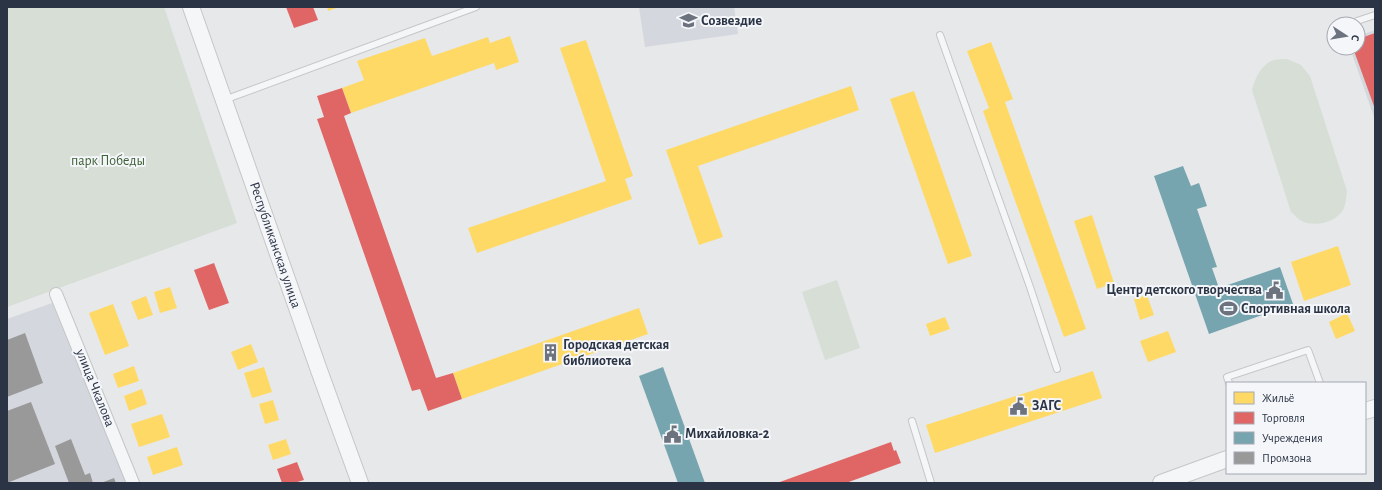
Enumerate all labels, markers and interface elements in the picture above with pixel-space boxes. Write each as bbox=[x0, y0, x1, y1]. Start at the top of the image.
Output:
school or university icon: Созвездие bbox=[678, 11, 698, 31]
place label: Созвездие bbox=[701, 14, 762, 28]
north arrow bbox=[1326, 16, 1366, 56]
text: С bbox=[1349, 34, 1361, 42]
park label: парк Победы bbox=[71, 154, 145, 168]
street label: Республиканская улица bbox=[247, 180, 303, 310]
public building icon: Центр детского творчества bbox=[1265, 280, 1285, 300]
place label: Центр детского творчества bbox=[1106, 283, 1262, 297]
sports icon: Спортивная школа bbox=[1218, 299, 1238, 319]
place label: Спортивная школа bbox=[1241, 302, 1351, 316]
place label: Городская детская библиотека bbox=[563, 338, 669, 368]
building icon: Городская детская библиотека bbox=[540, 343, 560, 363]
street label: улица Чкалова bbox=[73, 346, 117, 429]
legend bbox=[1226, 382, 1366, 474]
text: Жильё bbox=[1262, 392, 1294, 404]
public building icon: ЗАГС bbox=[1009, 396, 1029, 416]
place label: ЗАГС bbox=[1032, 399, 1062, 413]
text: Торговля bbox=[1262, 412, 1305, 424]
public building icon: Михайловка-2 bbox=[662, 424, 682, 444]
place label: Михайловка-2 bbox=[685, 427, 770, 441]
text: Учреждения bbox=[1262, 432, 1323, 444]
text: Промзона bbox=[1262, 452, 1312, 464]

